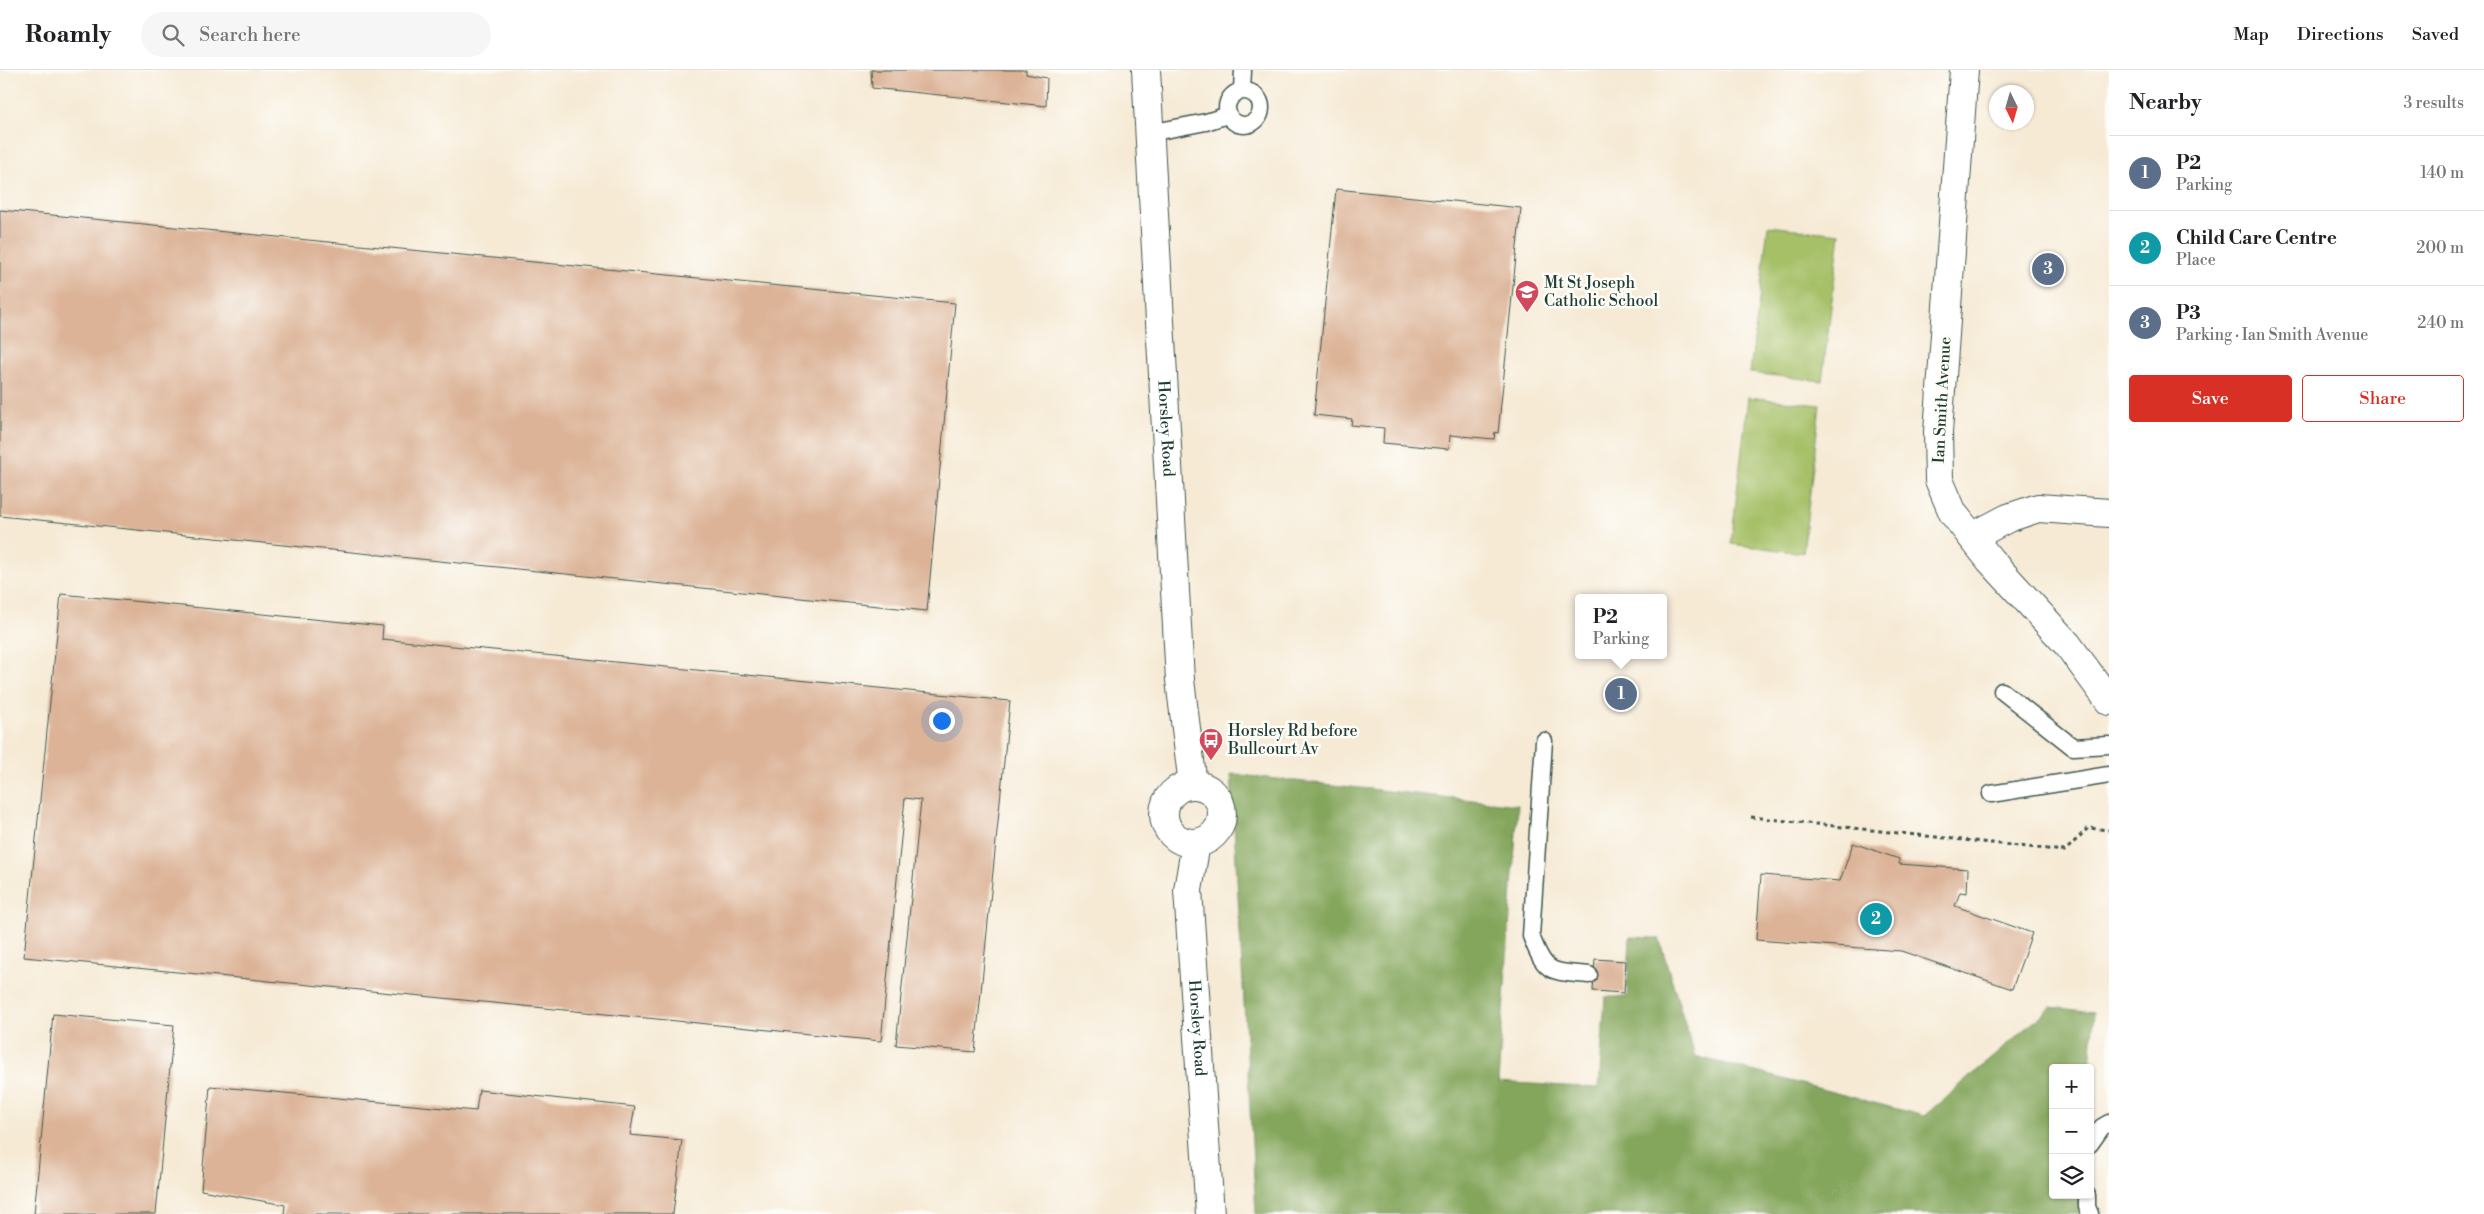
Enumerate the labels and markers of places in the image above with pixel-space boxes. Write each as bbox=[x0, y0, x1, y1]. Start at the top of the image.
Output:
pin: 3 bbox=[2032, 250, 2064, 288]
place label: Mt St Joseph Catholic School bbox=[1544, 273, 1659, 311]
school or university icon: Mt St Joseph Catholic School bbox=[1514, 279, 1540, 313]
pin: 1 bbox=[1605, 675, 1637, 713]
place label: Horsley Rd before Bullcourt Av bbox=[1227, 721, 1358, 759]
bus stop icon: Horsley Rd before Bullcourt Av bbox=[1198, 727, 1224, 761]
pin: 2 bbox=[1860, 900, 1892, 938]

